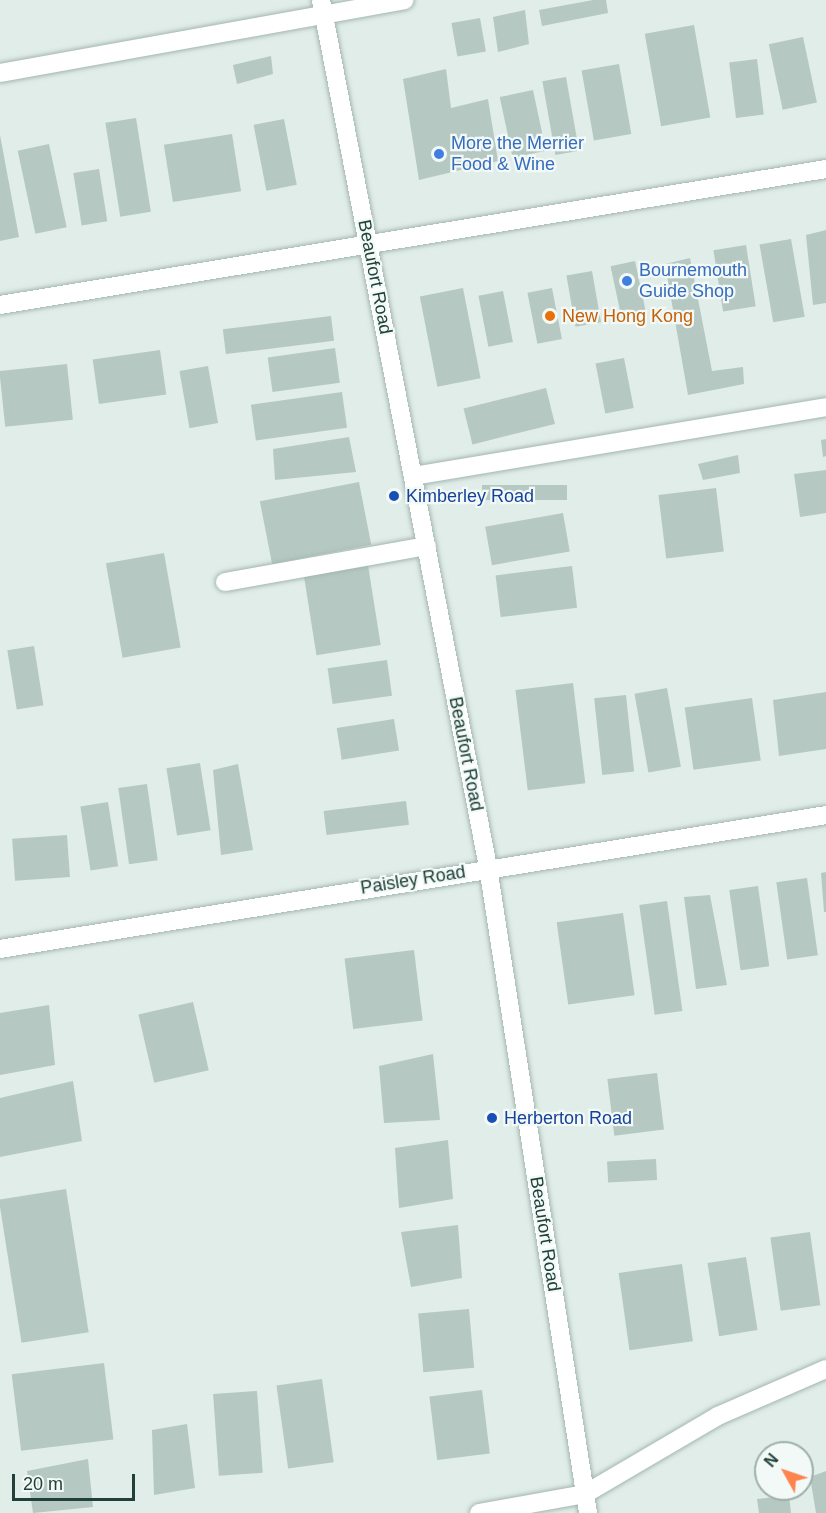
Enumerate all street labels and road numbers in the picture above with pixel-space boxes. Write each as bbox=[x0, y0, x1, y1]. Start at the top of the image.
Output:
street label: Beaufort Road bbox=[353, 218, 397, 336]
street label: Beaufort Road bbox=[444, 695, 488, 813]
street label: Paisley Road bbox=[359, 861, 467, 899]
street label: Beaufort Road bbox=[525, 1175, 565, 1293]

